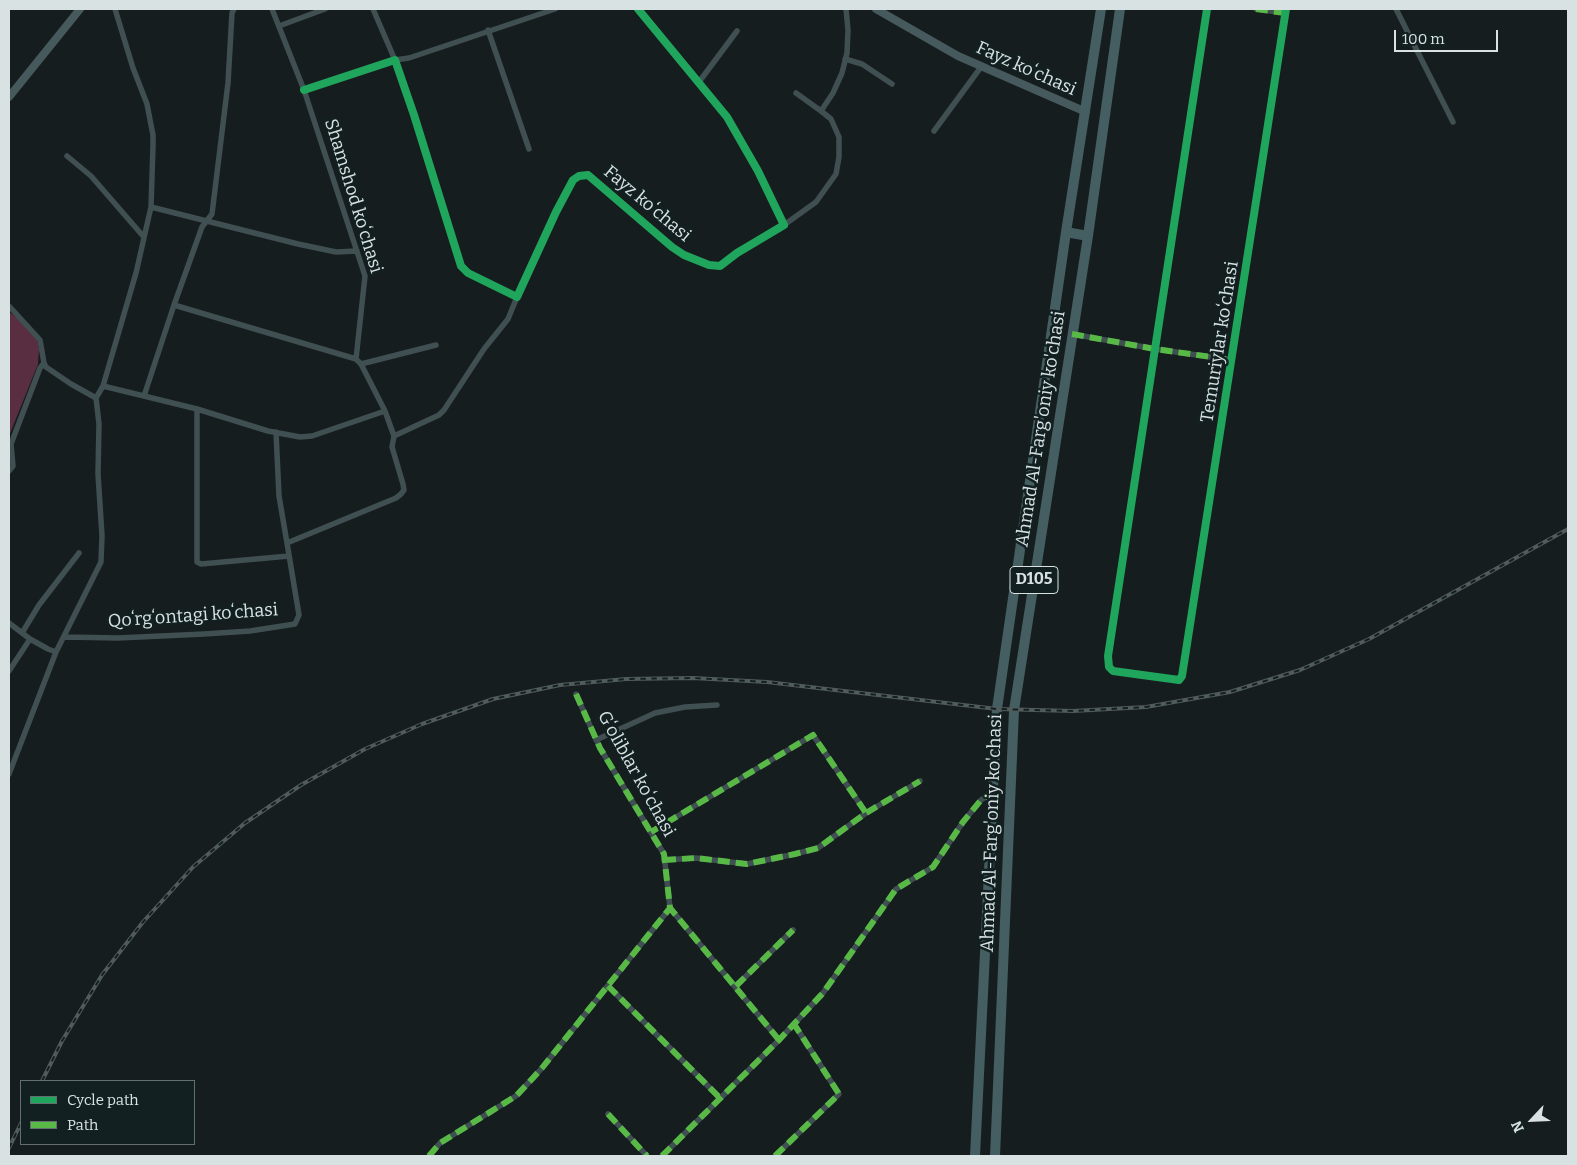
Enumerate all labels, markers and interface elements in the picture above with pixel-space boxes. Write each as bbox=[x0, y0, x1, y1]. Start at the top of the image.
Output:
scale bar bbox=[1397, 20, 1501, 52]
text: 100 m bbox=[1402, 30, 1445, 48]
street label: Fayz koʻchasi bbox=[973, 37, 1079, 101]
street label: Shamshod koʻchasi bbox=[319, 116, 387, 276]
street label: Fayz koʻchasi bbox=[599, 161, 695, 247]
street label: Temuriylar koʻchasi bbox=[1197, 260, 1243, 424]
street label: Ahmad Al-Farg'oniy ko'chasi bbox=[1012, 310, 1070, 548]
road number: D105 bbox=[1010, 566, 1058, 594]
street label: Qoʻrgʻontagi koʻchasi bbox=[107, 599, 279, 633]
street label: Gʻoliblar koʻchasi bbox=[592, 707, 680, 841]
street label: Ahmad Al-Farg'oniy ko'chasi bbox=[977, 714, 1007, 952]
legend bbox=[20, 1080, 195, 1145]
text: Cycle path bbox=[67, 1091, 139, 1109]
north arrow bbox=[1507, 1095, 1557, 1145]
text: Path bbox=[67, 1116, 98, 1134]
text: N bbox=[1508, 1118, 1528, 1135]

